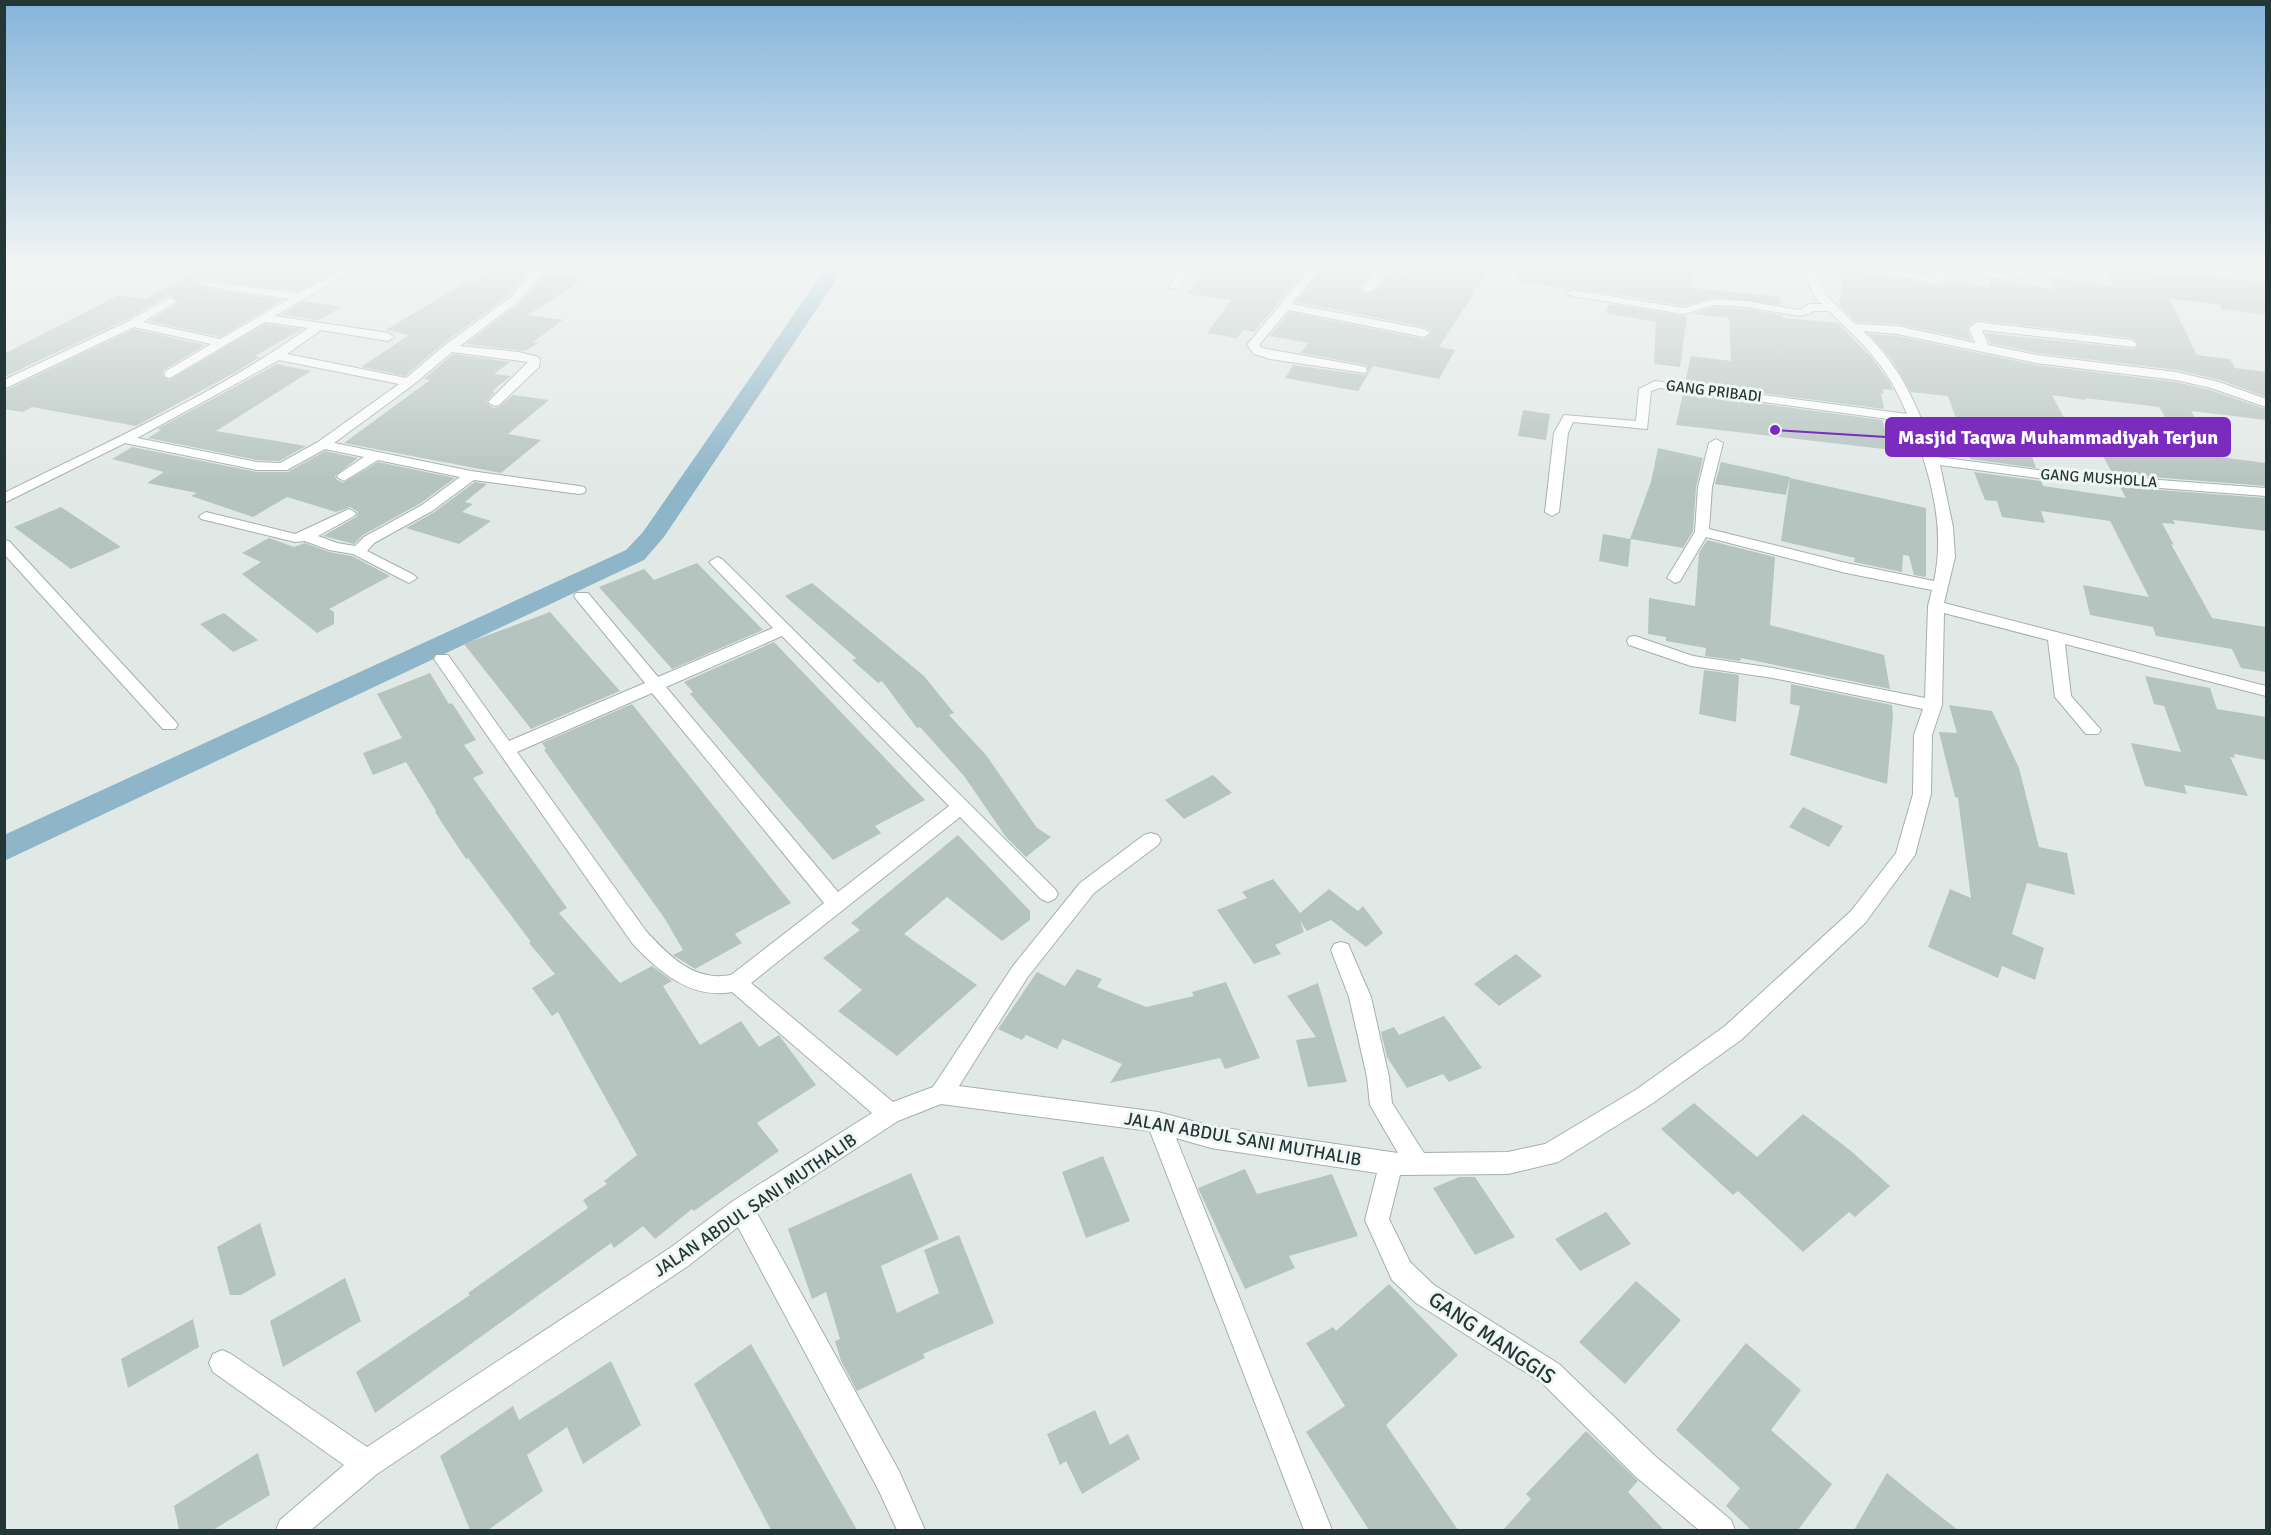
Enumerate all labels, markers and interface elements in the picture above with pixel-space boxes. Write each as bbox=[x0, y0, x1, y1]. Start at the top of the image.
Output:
street label: GANG PRIBADI bbox=[1665, 376, 1763, 406]
callout: Masjid Taqwa Muhammadiyah Terjun bbox=[1886, 418, 2230, 456]
text: Masjid Taqwa Muhammadiyah Terjun bbox=[1898, 425, 2218, 450]
street label: GANG MUSHOLLA bbox=[2040, 465, 2158, 491]
street label: JALAN ABDUL SANI MUTHALIB bbox=[1123, 1107, 1363, 1171]
street label: JALAN ABDUL SANI MUTHALIB bbox=[649, 1129, 861, 1281]
street label: GANG MANGGIS bbox=[1424, 1286, 1560, 1390]

